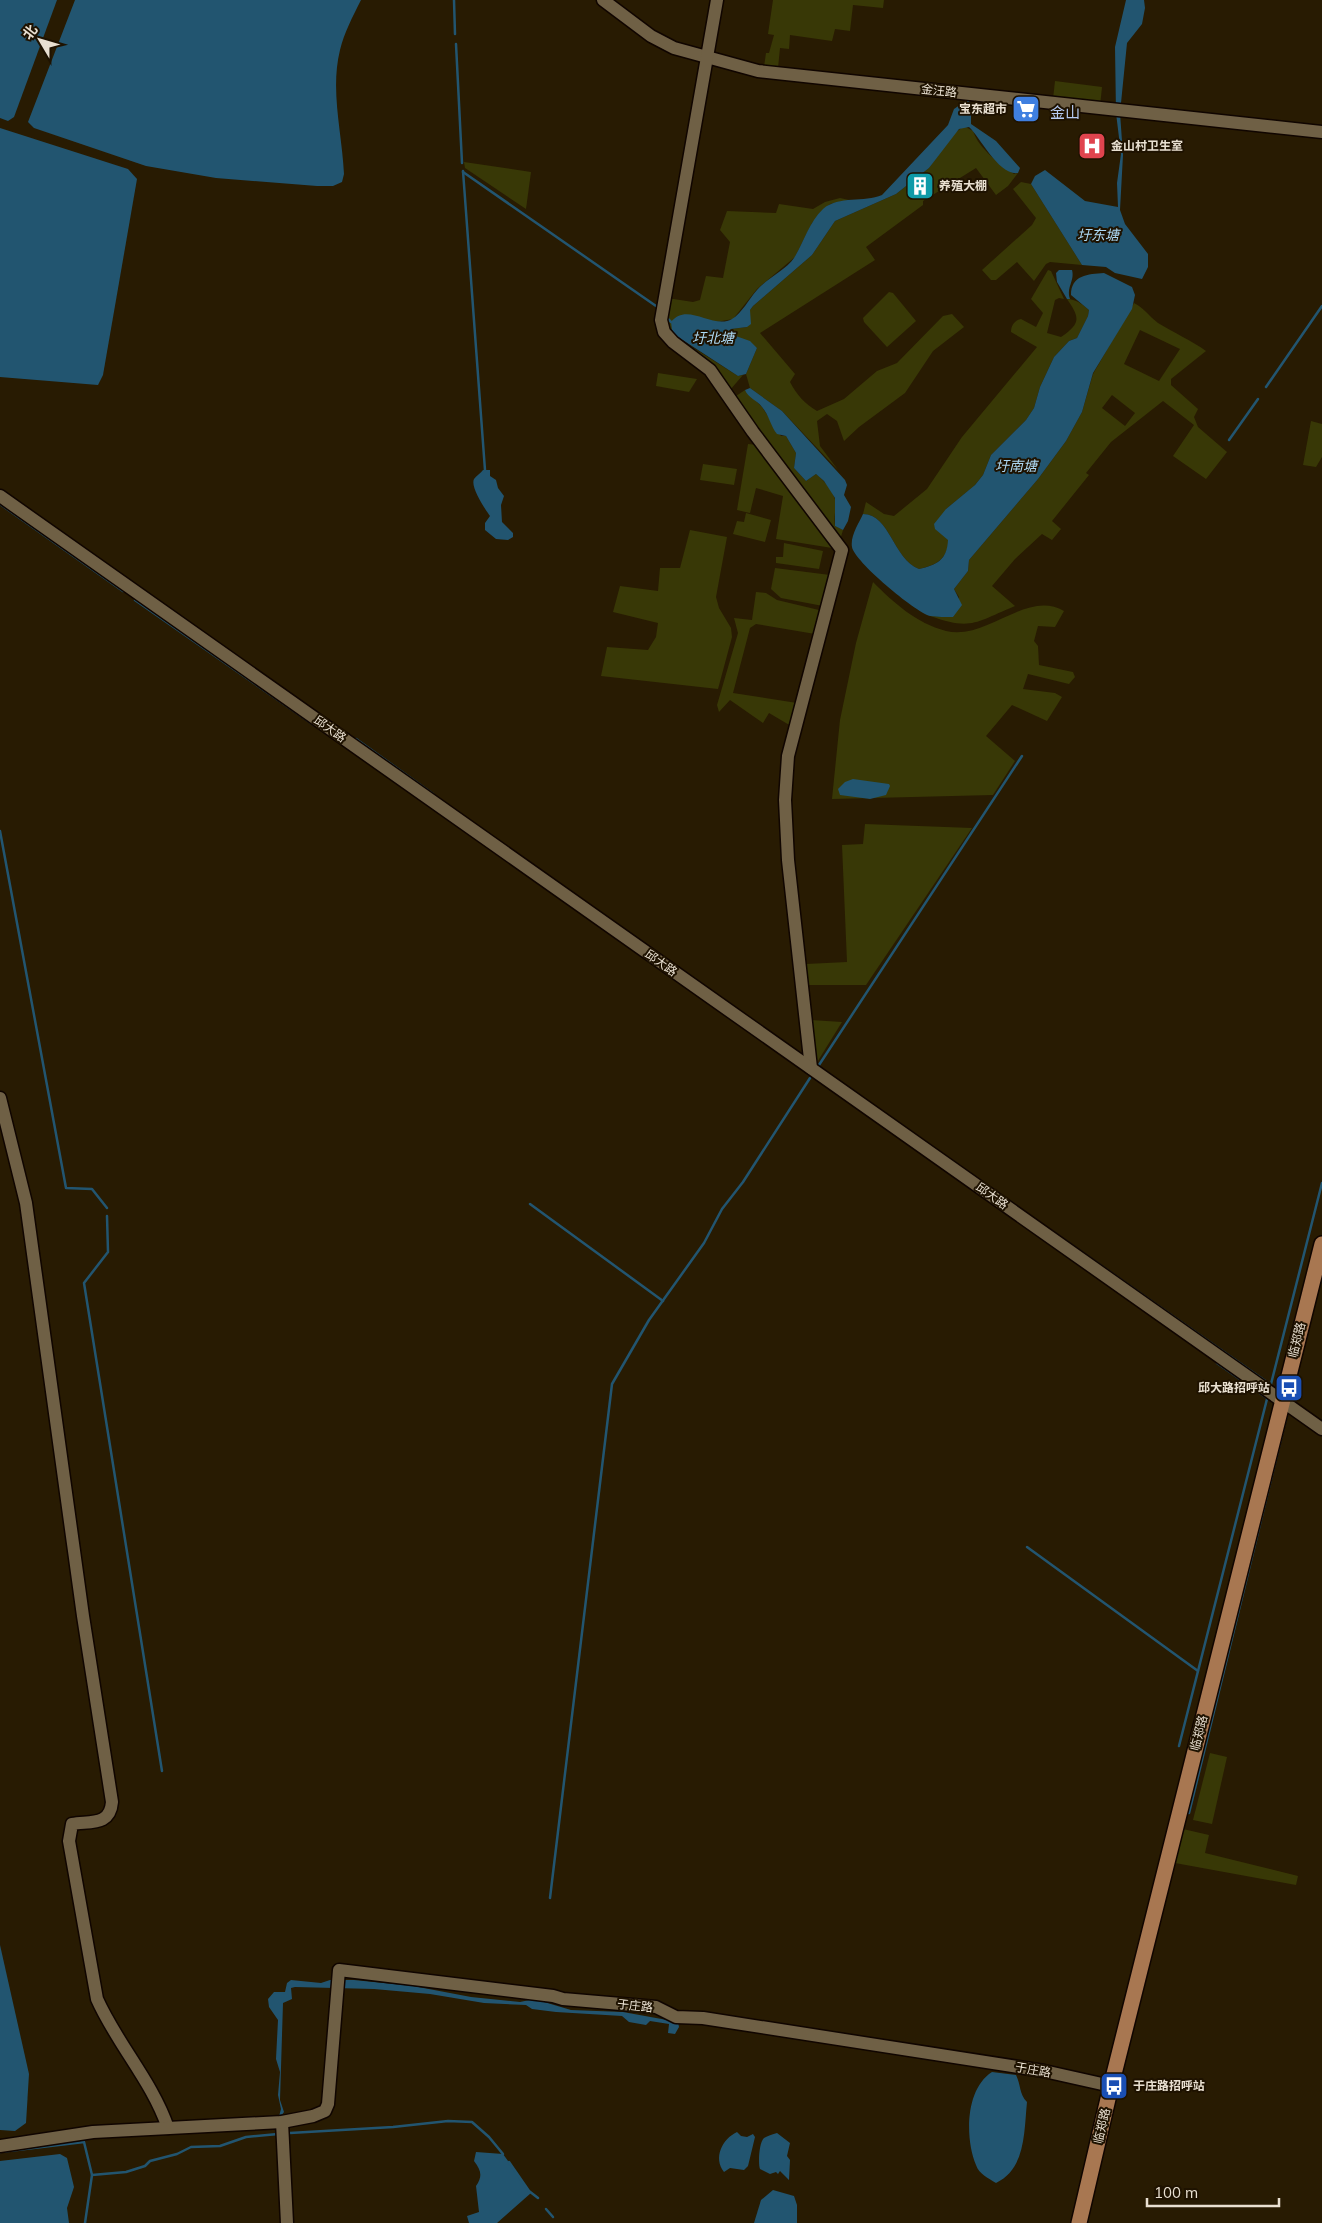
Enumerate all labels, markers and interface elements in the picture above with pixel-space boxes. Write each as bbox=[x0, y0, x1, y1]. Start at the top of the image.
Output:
north arrow bbox=[15, 15, 65, 65]
text: 北 bbox=[18, 21, 41, 43]
street label: 金汪路 bbox=[920, 81, 958, 100]
supermarket icon: 宝东超市 bbox=[1011, 94, 1041, 124]
place label: 宝东超市 bbox=[959, 101, 1007, 116]
district label: 金山 bbox=[1050, 103, 1080, 122]
hospital icon: 金山村卫生室 bbox=[1077, 131, 1107, 161]
place label: 金山村卫生室 bbox=[1111, 138, 1183, 153]
building icon: 养殖大棚 bbox=[905, 171, 935, 201]
place label: 养殖大棚 bbox=[939, 178, 987, 193]
water label: 圩东塘 bbox=[1077, 226, 1121, 244]
water label: 圩北塘 bbox=[692, 329, 736, 347]
water label: 圩南塘 bbox=[995, 457, 1039, 475]
street label: 邱大路 bbox=[311, 712, 349, 745]
street label: 邱大路 bbox=[642, 946, 680, 979]
street label: 邱大路 bbox=[973, 1179, 1011, 1212]
street label: 临郑路 bbox=[1285, 1321, 1308, 1359]
bus stop icon: 邱大路招呼站 bbox=[1274, 1373, 1304, 1403]
place label: 邱大路招呼站 bbox=[1198, 1380, 1270, 1395]
street label: 临郑路 bbox=[1187, 1714, 1210, 1752]
street label: 于庄路 bbox=[616, 1996, 654, 2015]
street label: 于庄路 bbox=[1014, 2059, 1052, 2080]
bus stop icon: 于庄路招呼站 bbox=[1099, 2071, 1129, 2101]
place label: 于庄路招呼站 bbox=[1133, 2078, 1205, 2093]
street label: 临郑路 bbox=[1090, 2107, 1113, 2145]
scale bar bbox=[1147, 2176, 1280, 2208]
text: 100 m bbox=[1154, 2183, 1198, 2202]

